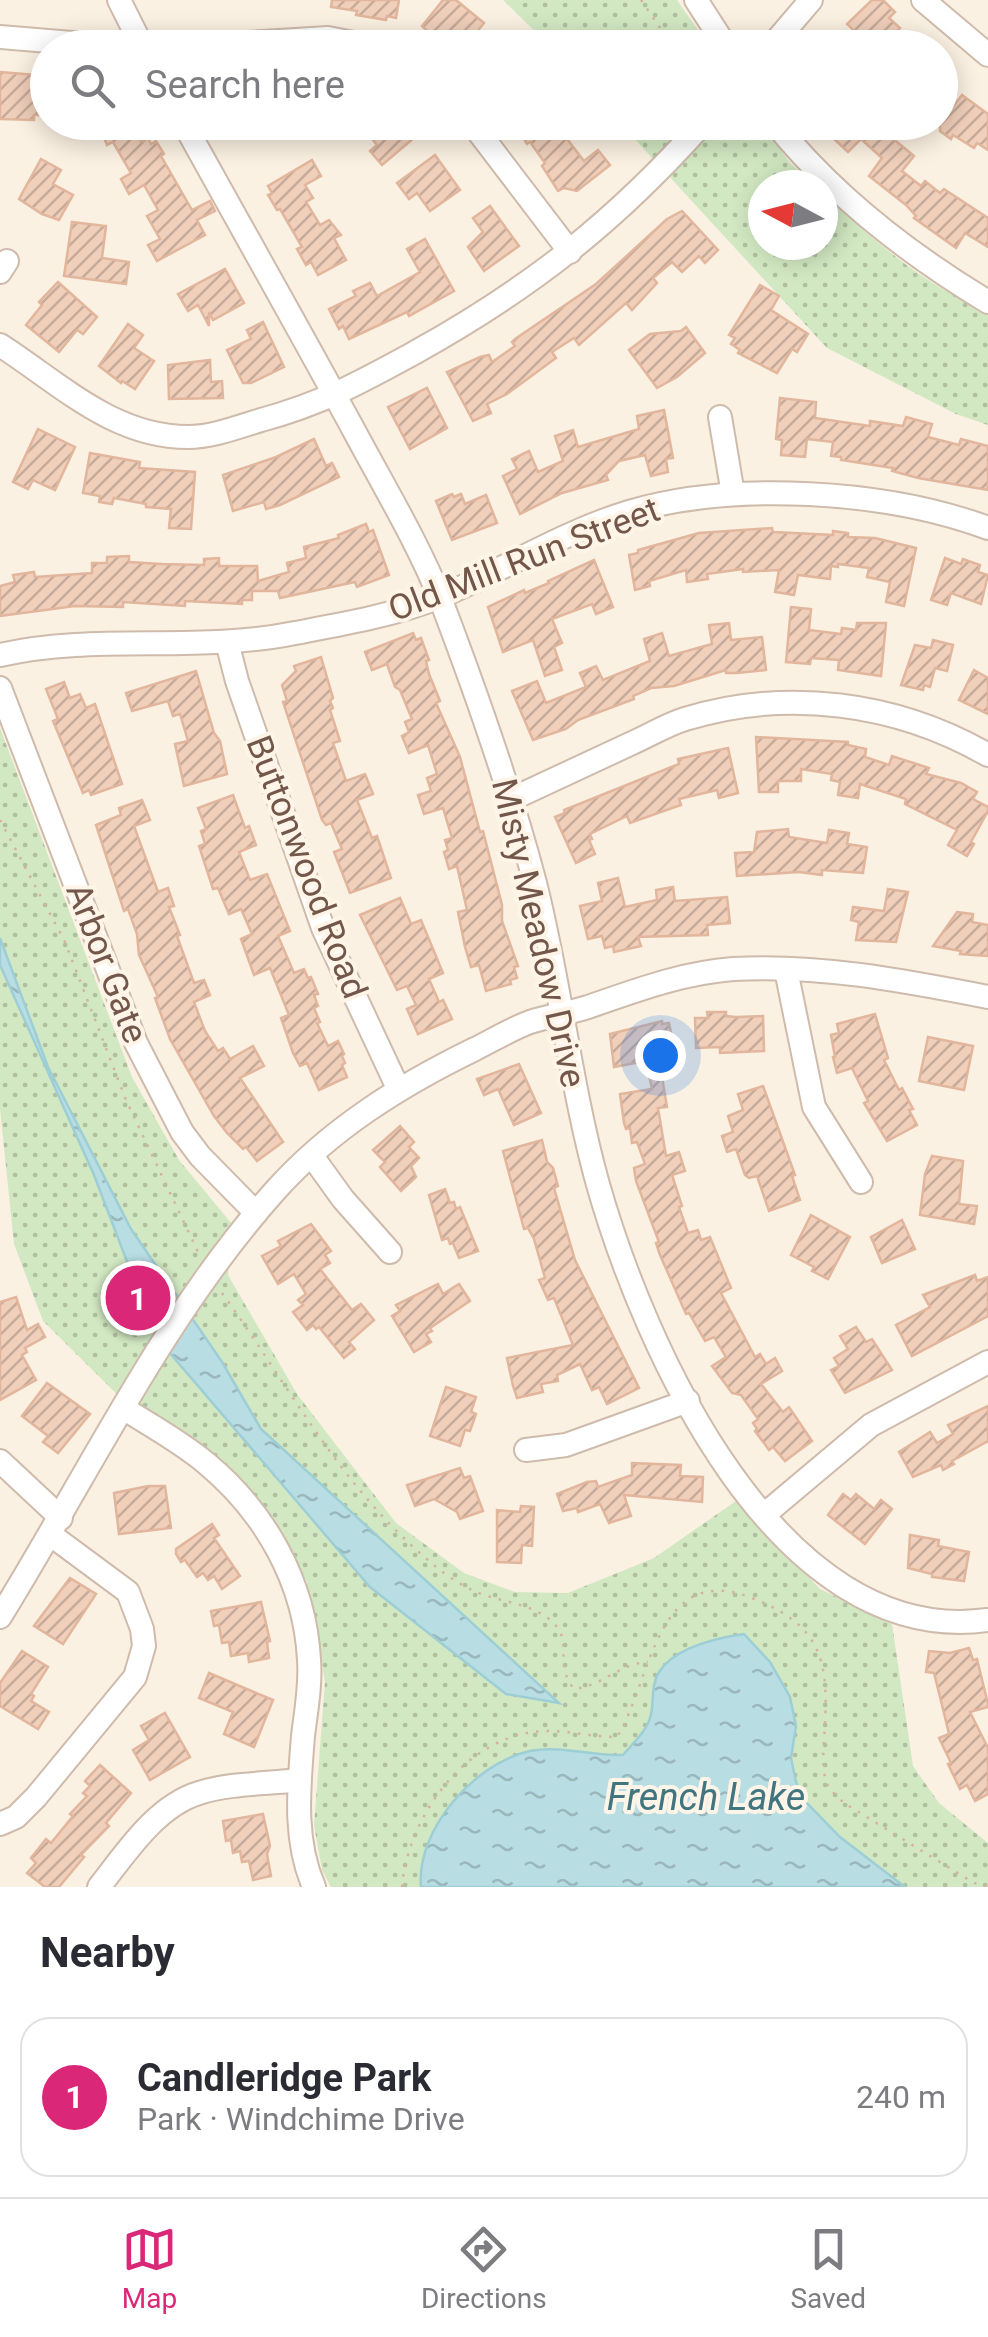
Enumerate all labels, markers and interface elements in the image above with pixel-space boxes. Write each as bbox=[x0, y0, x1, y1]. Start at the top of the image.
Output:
search box bbox=[30, 30, 958, 140]
icon: search bbox=[65, 58, 120, 113]
text: Search here bbox=[145, 63, 345, 107]
north arrow bbox=[748, 170, 838, 260]
street label: Old Mill Run Street bbox=[383, 489, 665, 630]
street label: Buttonwood Road bbox=[238, 730, 375, 1004]
street label: Misty Meadow Drive bbox=[483, 775, 594, 1091]
street label: Arbor Gate bbox=[57, 878, 156, 1049]
your location bbox=[635, 1030, 686, 1081]
pin: 1 bbox=[106, 1260, 170, 1336]
water label: French Lake bbox=[607, 1775, 805, 1819]
text: Nearby bbox=[40, 1928, 175, 1977]
text: Candleridge Park bbox=[137, 2056, 431, 2100]
text: 1 bbox=[65, 2078, 84, 2116]
text: 240 m bbox=[856, 2078, 946, 2116]
text: Park · Windchime Drive bbox=[137, 2100, 465, 2138]
tab: Map bbox=[122, 2222, 177, 2315]
tab: Directions bbox=[421, 2222, 547, 2315]
tab: Saved bbox=[790, 2222, 866, 2315]

